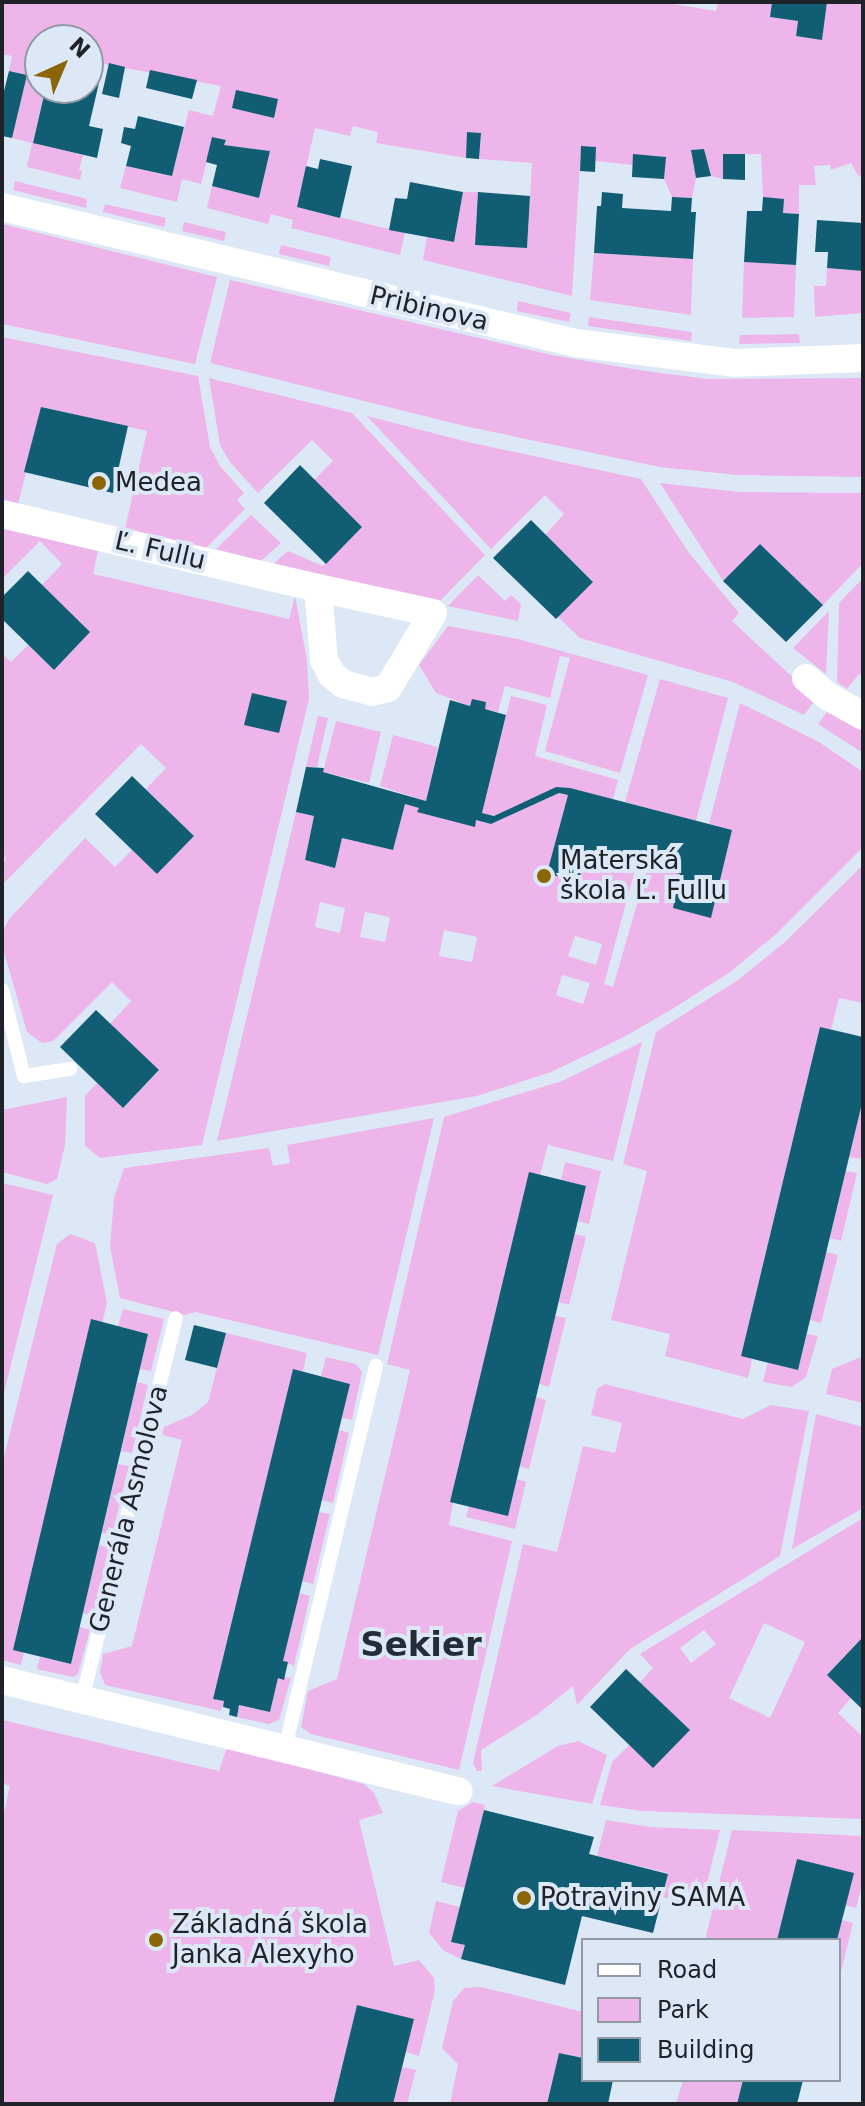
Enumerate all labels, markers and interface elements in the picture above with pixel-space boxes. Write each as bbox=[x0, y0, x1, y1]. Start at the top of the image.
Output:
north arrow bbox=[24, 24, 104, 104]
text: N bbox=[64, 32, 95, 63]
street label: Pribinova bbox=[367, 280, 491, 338]
place label: Medea bbox=[115, 467, 202, 499]
marker: Medea bbox=[90, 474, 108, 492]
street label: Ľ. Fullu bbox=[112, 525, 208, 577]
place label: Materská škola Ľ. Fullu bbox=[560, 845, 727, 906]
marker: Materská škola Ľ. Fullu bbox=[535, 867, 553, 885]
street label: Generála Asmolova bbox=[83, 1382, 175, 1636]
district label: Sekier bbox=[360, 1625, 482, 1665]
place label: Potraviny SAMA bbox=[540, 1882, 745, 1914]
marker: Potraviny SAMA bbox=[515, 1889, 533, 1907]
place label: Základná škola Janka Alexyho bbox=[172, 1909, 368, 1970]
marker: Základná škola Janka Alexyho bbox=[147, 1931, 165, 1949]
legend bbox=[581, 1938, 841, 2082]
text: Road bbox=[657, 1956, 717, 1984]
text: Park bbox=[657, 1996, 709, 2024]
text: Building bbox=[657, 2036, 754, 2064]

